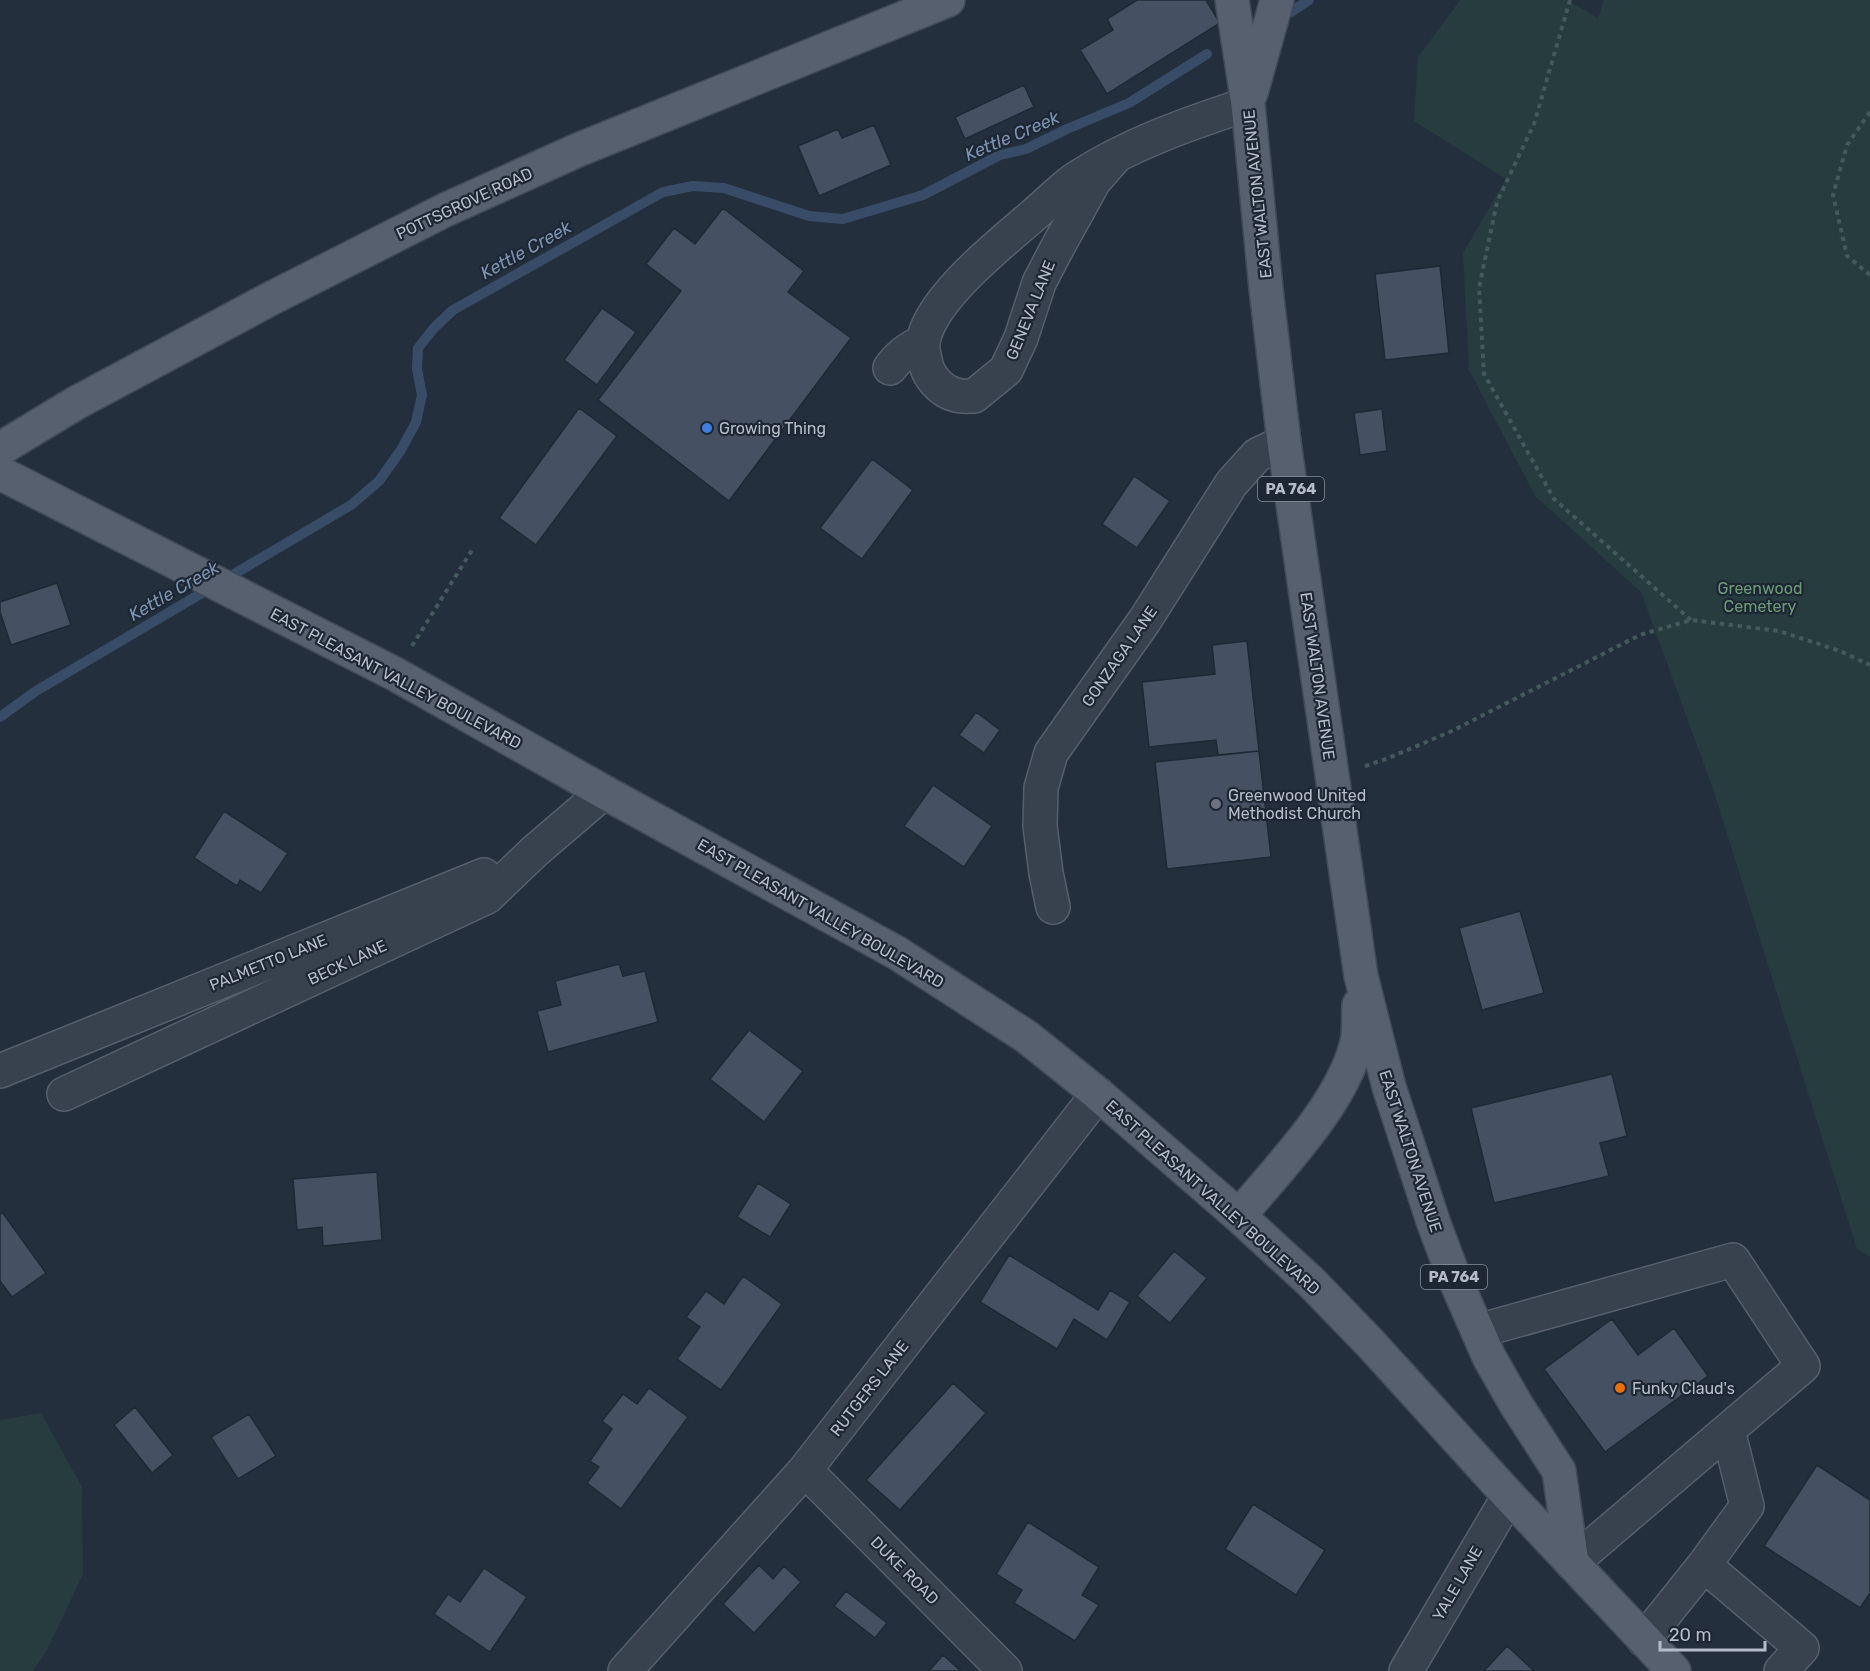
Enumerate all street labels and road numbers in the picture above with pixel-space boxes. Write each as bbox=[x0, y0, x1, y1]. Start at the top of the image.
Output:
street label: EAST WALTON AVENUE bbox=[1239, 109, 1276, 279]
street label: POTTSGROVE ROAD bbox=[393, 164, 535, 243]
street label: GENEVA LANE bbox=[1002, 258, 1059, 363]
road number: PA 764 bbox=[1258, 477, 1324, 501]
street label: EAST WALTON AVENUE bbox=[1296, 591, 1339, 761]
street label: GONZAGA LANE bbox=[1078, 602, 1161, 710]
street label: EAST PLEASANT VALLEY BOULEVARD bbox=[267, 604, 525, 753]
street label: EAST PLEASANT VALLEY BOULEVARD bbox=[694, 835, 947, 992]
street label: PALMETTO LANE bbox=[207, 930, 330, 995]
street label: BECK LANE bbox=[305, 936, 390, 989]
street label: EAST WALTON AVENUE bbox=[1375, 1068, 1446, 1235]
street label: EAST PLEASANT VALLEY BOULEVARD bbox=[1102, 1096, 1324, 1299]
road number: PA 764 bbox=[1421, 1265, 1487, 1289]
street label: RUTGERS LANE bbox=[826, 1337, 913, 1440]
street label: DUKE ROAD bbox=[867, 1532, 943, 1608]
street label: YALE LANE bbox=[1428, 1543, 1486, 1624]

